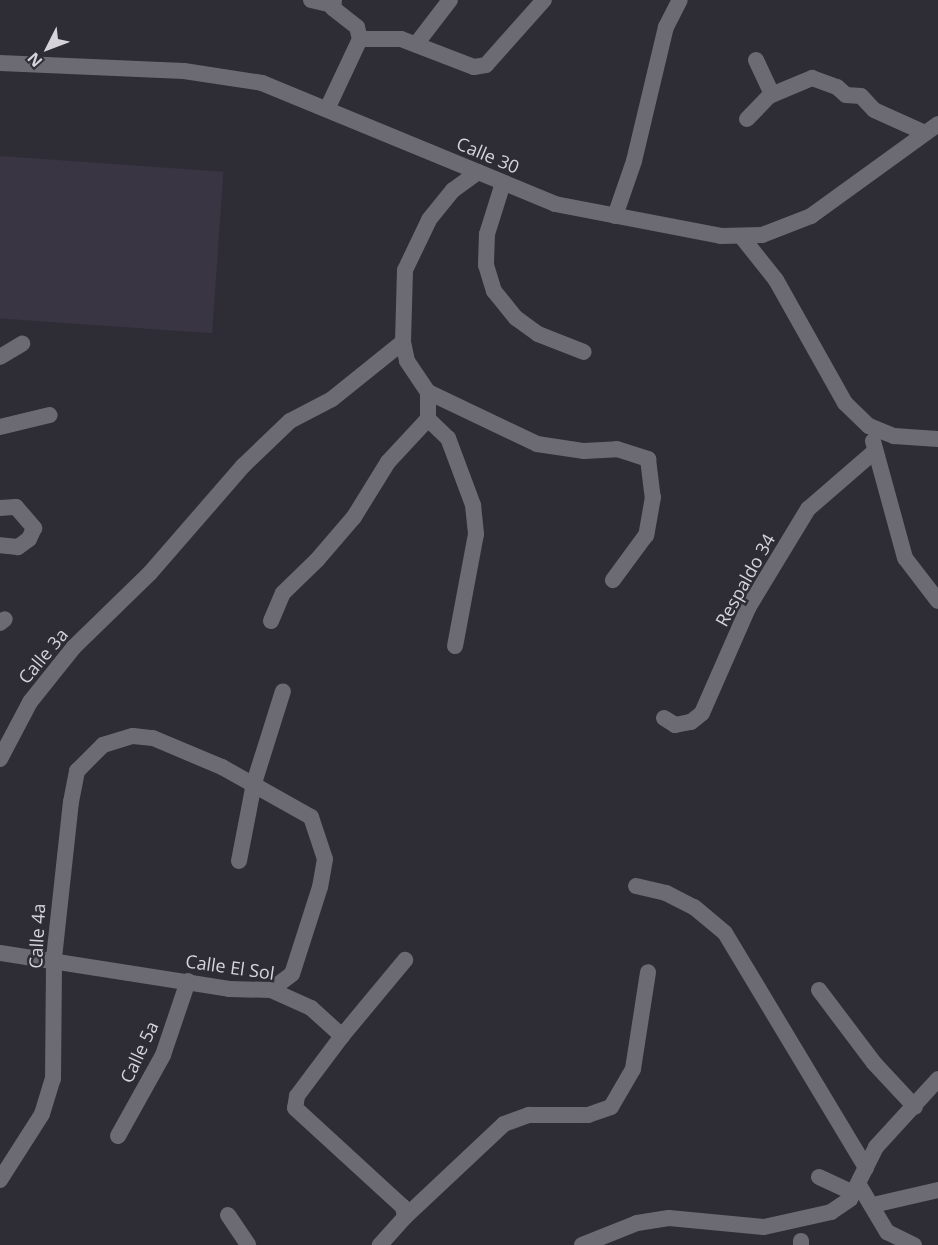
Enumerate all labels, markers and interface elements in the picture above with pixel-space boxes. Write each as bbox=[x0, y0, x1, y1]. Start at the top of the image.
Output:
north arrow bbox=[18, 18, 78, 78]
text: N bbox=[22, 48, 47, 72]
street label: Calle 30 bbox=[453, 132, 523, 178]
street label: Respaldo 34 bbox=[711, 530, 779, 630]
street label: Calle 3a bbox=[14, 624, 72, 688]
street label: Calle 4a bbox=[25, 903, 49, 969]
street label: Calle El Sol bbox=[184, 950, 276, 984]
street label: Calle 5a bbox=[115, 1018, 163, 1086]

